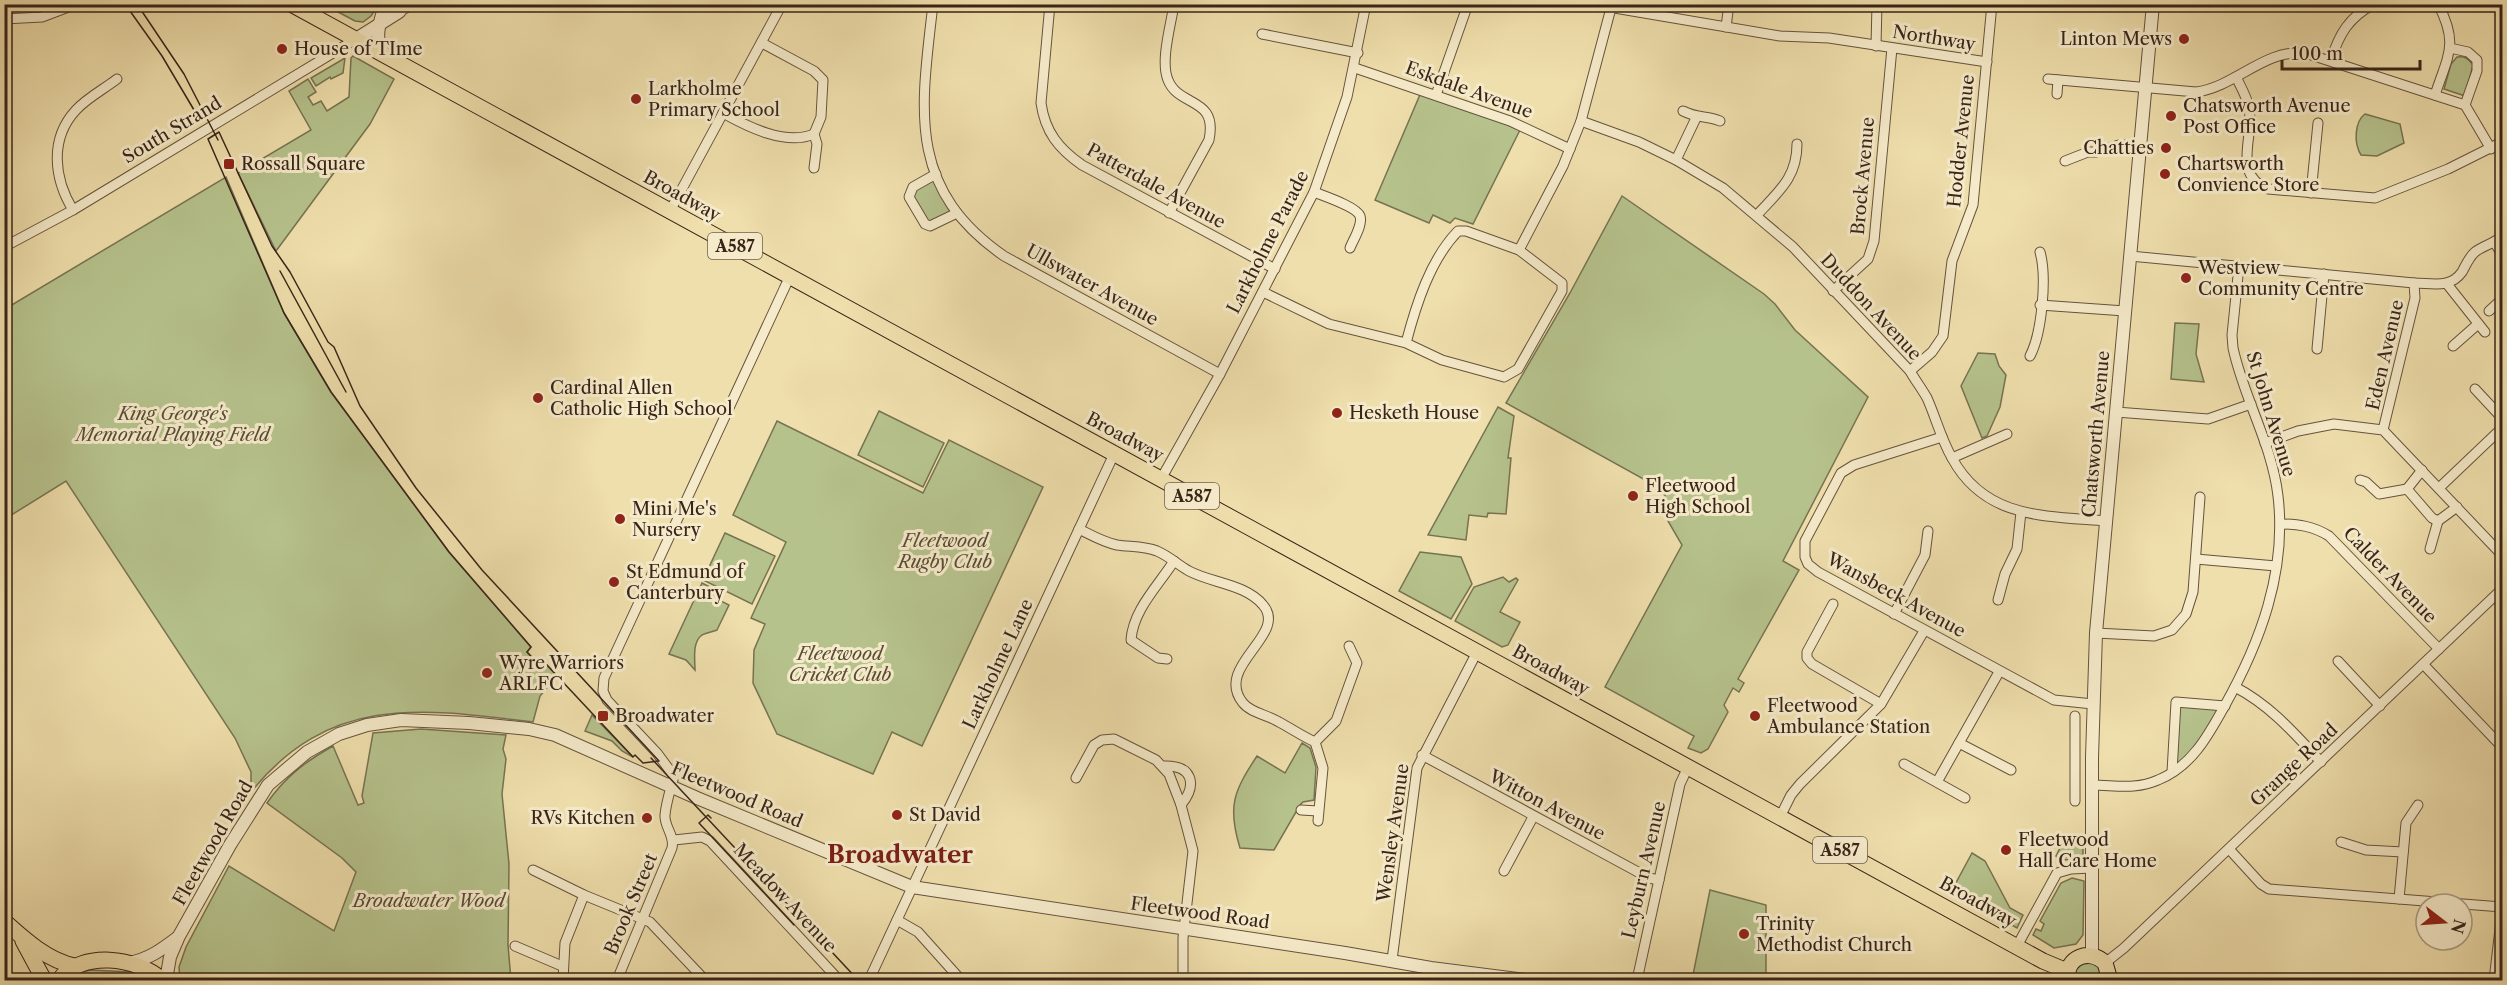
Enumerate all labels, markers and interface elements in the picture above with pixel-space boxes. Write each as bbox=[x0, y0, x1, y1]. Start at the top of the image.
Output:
street label: Northway bbox=[1891, 21, 1978, 56]
place label: Linton Mews bbox=[2060, 28, 2172, 50]
marker: Linton Mews bbox=[2177, 32, 2191, 46]
scale bar bbox=[2282, 33, 2420, 71]
place label: House of TIme bbox=[294, 38, 423, 60]
marker: House of TIme bbox=[275, 42, 289, 56]
text: 100 m bbox=[2291, 43, 2343, 65]
street label: Eskdale Avenue bbox=[1402, 57, 1536, 123]
street label: Hodder Avenue bbox=[1943, 74, 1979, 208]
place label: Larkholme Primary School bbox=[648, 78, 780, 121]
street label: South Strand bbox=[118, 92, 226, 168]
marker: Larkholme Primary School bbox=[629, 92, 643, 106]
place label: Chatsworth Avenue Post Office bbox=[2183, 95, 2350, 138]
marker: Chatsworth Avenue Post Office bbox=[2164, 109, 2178, 123]
street label: Brock Avenue bbox=[1847, 116, 1879, 236]
place label: Chatties bbox=[2083, 137, 2154, 159]
street label: Patterdale Avenue bbox=[1083, 139, 1229, 233]
marker: Chatties bbox=[2159, 141, 2173, 155]
place label: Rossall Square bbox=[241, 153, 365, 175]
place label: Chartsworth Convience Store bbox=[2177, 153, 2319, 196]
marker: Rossall Square bbox=[222, 157, 236, 171]
street label: Broadway bbox=[640, 166, 725, 227]
street label: Larkholme Parade bbox=[1222, 167, 1314, 317]
marker: Chartsworth Convience Store bbox=[2158, 167, 2172, 181]
road number: A587 bbox=[708, 233, 762, 259]
street label: Ullswater Avenue bbox=[1022, 240, 1162, 330]
street label: Duddon Avenue bbox=[1816, 249, 1926, 365]
place label: Westview Community Centre bbox=[2197, 257, 2364, 300]
marker: Westview Community Centre bbox=[2179, 271, 2193, 285]
street label: Eden Avenue bbox=[2362, 298, 2408, 412]
street label: St John Avenue bbox=[2242, 349, 2300, 479]
street label: Chatsworth Avenue bbox=[2078, 350, 2114, 518]
place label: Cardinal Allen Catholic High School bbox=[550, 377, 733, 420]
marker: Cardinal Allen Catholic High School bbox=[531, 391, 545, 405]
place label: Hesketh House bbox=[1349, 402, 1479, 424]
park label: King George's Memorial Playing Field bbox=[74, 403, 272, 446]
marker: Hesketh House bbox=[1330, 406, 1344, 420]
street label: Broadway bbox=[1082, 407, 1168, 467]
place label: Fleetwood High School bbox=[1645, 475, 1750, 518]
road number: A587 bbox=[1165, 483, 1219, 509]
marker: Fleetwood High School bbox=[1626, 489, 1640, 503]
place label: Mini Me's Nursery bbox=[632, 498, 716, 541]
marker: Mini Me's Nursery bbox=[613, 512, 627, 526]
street label: Calder Avenue bbox=[2339, 522, 2441, 628]
park label: Fleetwood Rugby Club bbox=[896, 530, 992, 573]
street label: Wansbeck Avenue bbox=[1822, 547, 1969, 642]
place label: St Edmund of Canterbury bbox=[626, 561, 746, 604]
marker: St Edmund of Canterbury bbox=[607, 575, 621, 589]
street label: Larkholme Lane bbox=[958, 595, 1038, 733]
street label: Broadway bbox=[1509, 640, 1594, 701]
park label: Fleetwood Cricket Club bbox=[789, 643, 891, 686]
place label: Wyre Warriors ARLFC bbox=[498, 652, 624, 695]
marker: Wyre Warriors ARLFC bbox=[480, 666, 494, 680]
place label: Fleetwood Ambulance Station bbox=[1766, 695, 1930, 738]
place label: Broadwater bbox=[615, 705, 714, 727]
marker: Broadwater bbox=[596, 709, 610, 723]
marker: Fleetwood Ambulance Station bbox=[1748, 709, 1762, 723]
street label: Grange Road bbox=[2246, 719, 2342, 811]
street label: Fleetwood Road bbox=[668, 757, 806, 833]
street label: Wensley Avenue bbox=[1372, 762, 1414, 905]
street label: Witton Avenue bbox=[1484, 765, 1609, 845]
street label: Fleetwood Road bbox=[168, 777, 258, 909]
street label: Leyburn Avenue bbox=[1617, 799, 1671, 941]
place label: St David bbox=[909, 804, 981, 826]
place label: RVs Kitchen bbox=[531, 807, 635, 829]
marker: St David bbox=[890, 808, 904, 822]
marker: RVs Kitchen bbox=[640, 811, 654, 825]
place label: Fleetwood Hall Care Home bbox=[2018, 829, 2157, 872]
road number: A587 bbox=[1813, 837, 1867, 863]
street label: Meadow Avenue bbox=[729, 839, 841, 957]
district label: Broadwater bbox=[827, 840, 973, 869]
marker: Fleetwood Hall Care Home bbox=[1999, 843, 2013, 857]
street label: Brook Street bbox=[600, 850, 662, 958]
street label: Broadway bbox=[1936, 872, 2021, 933]
park label: Broadwater Wood bbox=[351, 890, 507, 912]
street label: Fleetwood Road bbox=[1129, 892, 1271, 934]
north arrow bbox=[2414, 892, 2474, 952]
place label: Trinity Methodist Church bbox=[1756, 913, 1912, 956]
text: N bbox=[2447, 917, 2470, 936]
marker: Trinity Methodist Church bbox=[1737, 927, 1751, 941]

